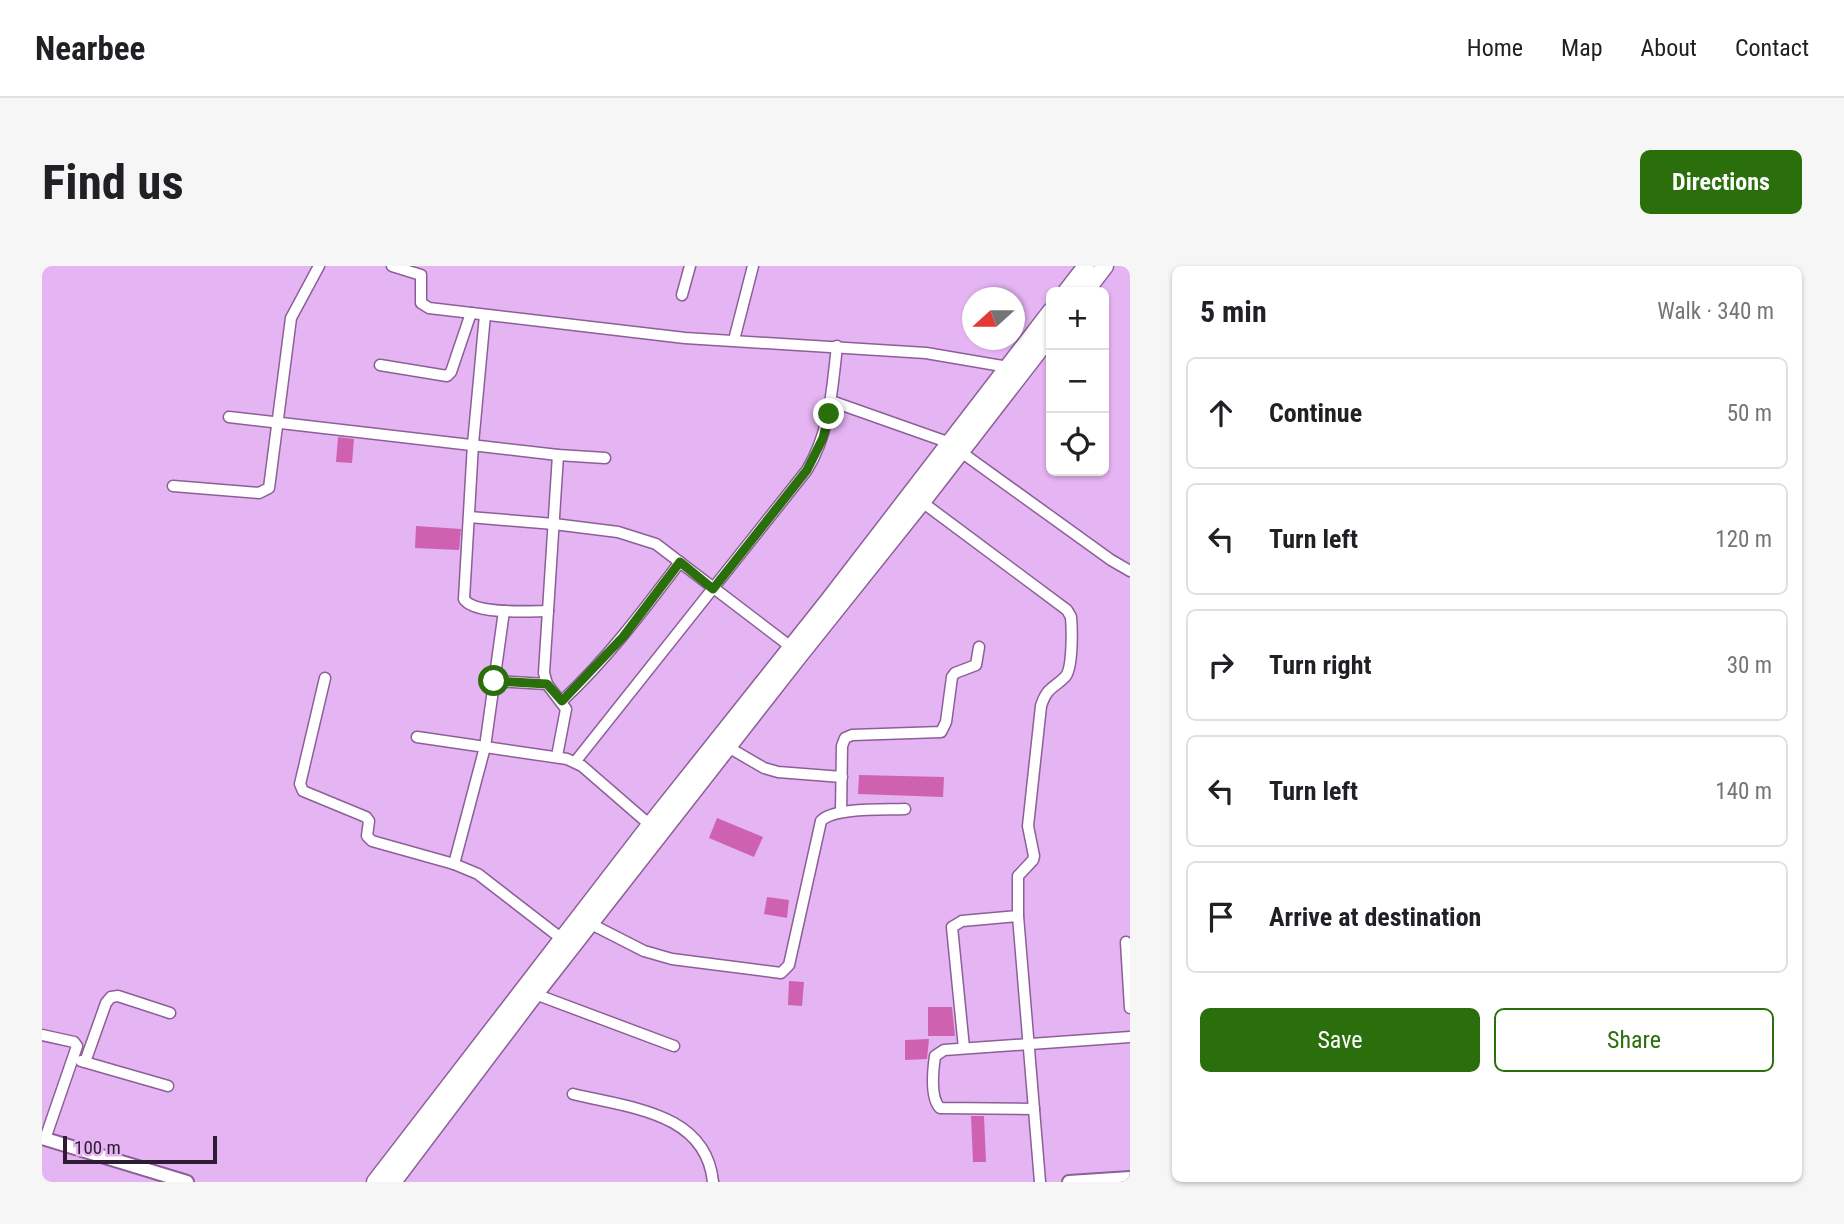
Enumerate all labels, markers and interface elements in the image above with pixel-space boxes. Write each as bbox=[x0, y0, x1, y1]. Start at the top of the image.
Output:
text: Nearbee bbox=[35, 29, 145, 68]
text: Home bbox=[1467, 34, 1523, 62]
text: Map bbox=[1561, 34, 1603, 62]
text: About bbox=[1641, 34, 1697, 62]
text: Contact bbox=[1735, 34, 1809, 62]
button: Directions bbox=[1640, 150, 1802, 214]
text: Find us bbox=[42, 154, 184, 211]
north arrow bbox=[962, 287, 1025, 350]
map controls bbox=[1046, 287, 1109, 476]
button: + bbox=[1046, 287, 1109, 350]
text: 5 min bbox=[1200, 294, 1267, 329]
text: Walk · 340 m bbox=[1657, 298, 1774, 325]
button: − bbox=[1046, 350, 1109, 413]
icon: ahead bbox=[1202, 394, 1240, 432]
route end bbox=[813, 398, 844, 429]
text: Continue bbox=[1269, 398, 1362, 428]
text: 50 m bbox=[1727, 400, 1772, 427]
button: locate bbox=[1046, 413, 1109, 476]
icon: left bbox=[1202, 520, 1240, 558]
text: Turn left bbox=[1269, 524, 1358, 554]
text: 120 m bbox=[1715, 526, 1772, 553]
icon: right bbox=[1202, 646, 1240, 684]
text: Turn right bbox=[1269, 650, 1371, 680]
text: 30 m bbox=[1727, 652, 1772, 679]
route start bbox=[478, 665, 509, 696]
icon: left bbox=[1202, 772, 1240, 810]
text: Turn left bbox=[1269, 776, 1358, 806]
text: 140 m bbox=[1715, 778, 1772, 805]
icon: arrive bbox=[1202, 898, 1240, 936]
text: Arrive at destination bbox=[1269, 902, 1481, 932]
button: Save bbox=[1200, 1008, 1480, 1072]
button: Share bbox=[1494, 1008, 1774, 1072]
scale bar bbox=[63, 1133, 217, 1165]
text: 100 m bbox=[74, 1136, 121, 1159]

